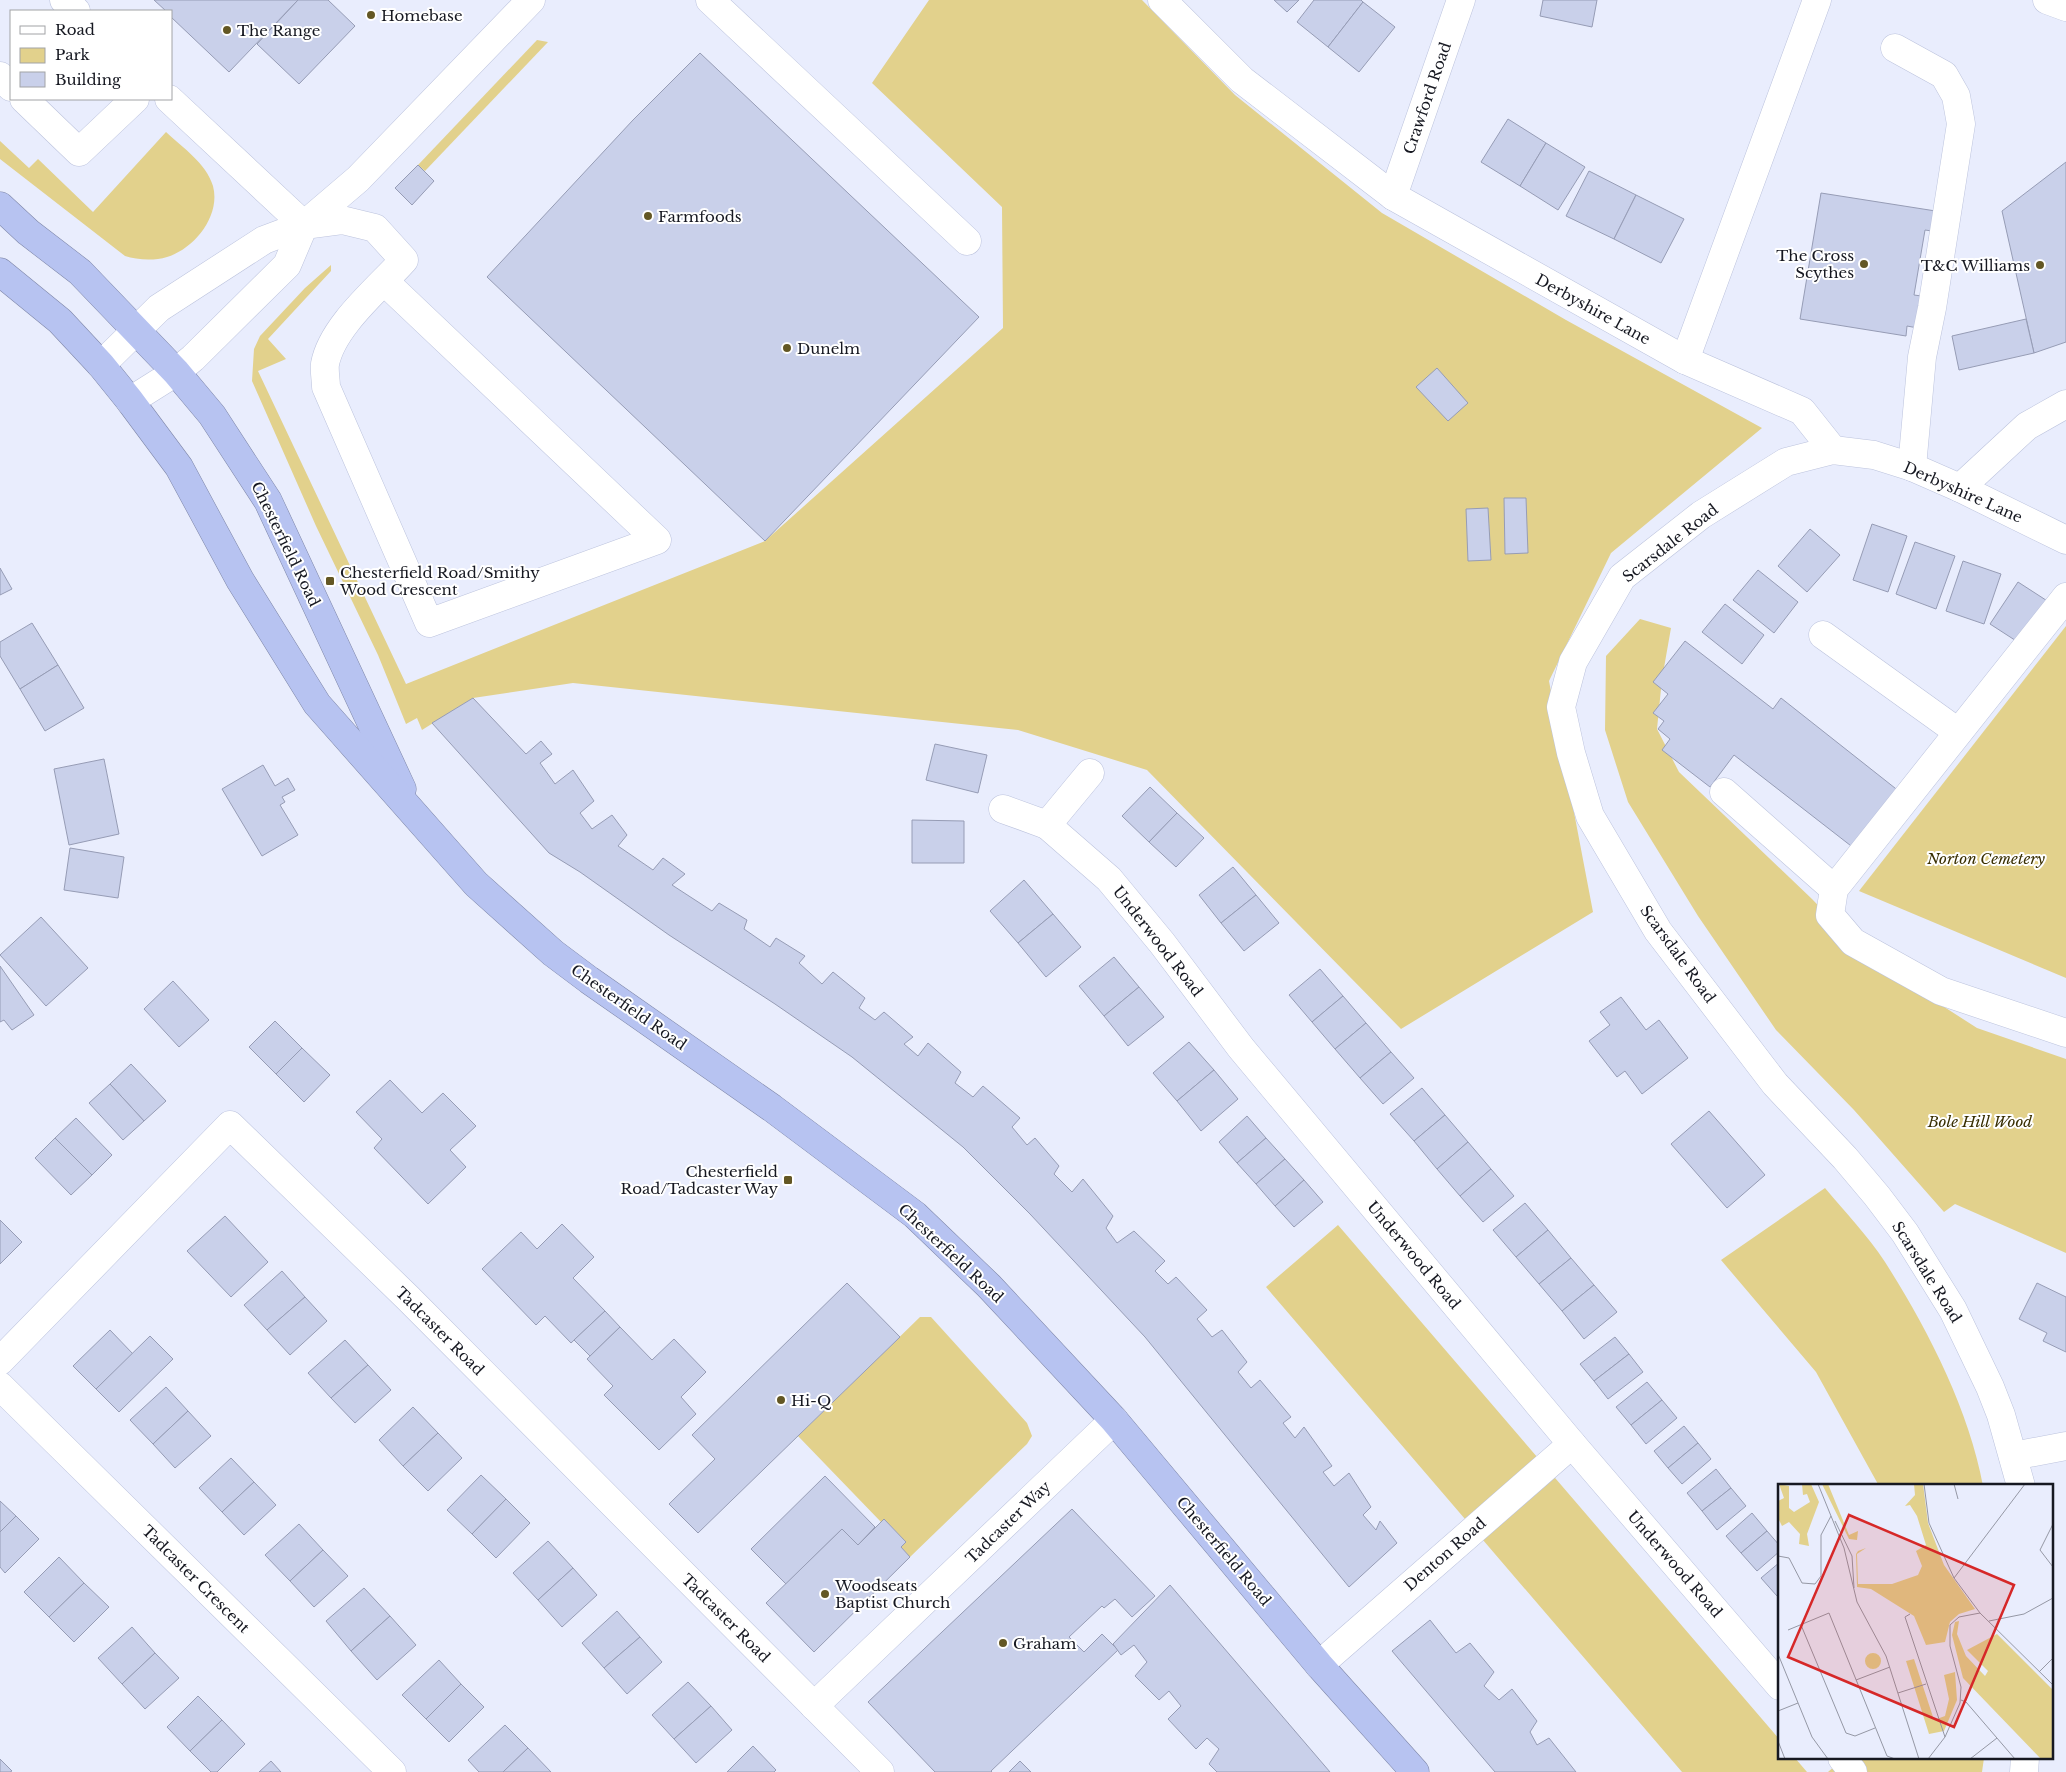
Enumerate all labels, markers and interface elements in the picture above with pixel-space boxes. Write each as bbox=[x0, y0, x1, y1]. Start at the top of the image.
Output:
place label: Homebase bbox=[381, 6, 463, 25]
marker: Homebase bbox=[365, 9, 377, 21]
legend bbox=[10, 10, 172, 100]
text: Road bbox=[55, 20, 95, 39]
place label: The Range bbox=[237, 21, 320, 40]
marker: The Range bbox=[221, 24, 233, 36]
street label: Crawford Road bbox=[1399, 40, 1455, 156]
text: Park bbox=[55, 45, 91, 64]
text: Building bbox=[55, 70, 122, 89]
place label: Farmfoods bbox=[658, 207, 742, 226]
marker: Farmfoods bbox=[642, 210, 654, 222]
place label: The Cross Scythes bbox=[1776, 246, 1854, 282]
place label: T&C Williams bbox=[1921, 256, 2030, 275]
marker: The Cross Scythes bbox=[1858, 258, 1870, 270]
marker: T&C Williams bbox=[2034, 259, 2046, 271]
street label: Derbyshire Lane bbox=[1532, 270, 1654, 348]
place label: Dunelm bbox=[797, 339, 860, 358]
marker: Dunelm bbox=[781, 342, 793, 354]
street label: Derbyshire Lane bbox=[1901, 457, 2025, 527]
street label: Chesterfield Road bbox=[247, 478, 325, 610]
street label: Scarsdale Road bbox=[1618, 500, 1722, 586]
place label: Chesterfield Road/Smithy Wood Crescent bbox=[339, 563, 540, 599]
marker: Chesterfield Road/Smithy Wood Crescent bbox=[324, 575, 336, 587]
park label: Norton Cemetery bbox=[1926, 849, 2045, 868]
street label: Underwood Road bbox=[1109, 882, 1207, 1000]
street label: Scarsdale Road bbox=[1636, 901, 1720, 1007]
street label: Chesterfield Road bbox=[568, 960, 690, 1054]
park label: Bole Hill Wood bbox=[1927, 1112, 2032, 1131]
place label: Chesterfield Road/Tadcaster Way bbox=[620, 1162, 778, 1198]
marker: Chesterfield Road/Tadcaster Way bbox=[782, 1174, 794, 1186]
street label: Underwood Road bbox=[1363, 1197, 1465, 1313]
street label: Chesterfield Road bbox=[895, 1199, 1007, 1307]
street label: Scarsdale Road bbox=[1888, 1218, 1966, 1326]
street label: Tadcaster Road bbox=[392, 1283, 488, 1379]
place label: Hi-Q bbox=[791, 1391, 831, 1410]
marker: Hi-Q bbox=[775, 1394, 787, 1406]
street label: Tadcaster Way bbox=[962, 1476, 1055, 1567]
inset map bbox=[1778, 1484, 2054, 1760]
street label: Chesterfield Road bbox=[1173, 1493, 1275, 1609]
street label: Underwood Road bbox=[1624, 1507, 1726, 1621]
street label: Denton Road bbox=[1400, 1513, 1490, 1595]
street label: Tadcaster Crescent bbox=[138, 1521, 254, 1637]
street label: Tadcaster Road bbox=[678, 1570, 774, 1666]
place label: Woodseats Baptist Church bbox=[834, 1576, 950, 1612]
marker: Woodseats Baptist Church bbox=[819, 1588, 831, 1600]
place label: Graham bbox=[1013, 1634, 1076, 1653]
marker: Graham bbox=[997, 1637, 1009, 1649]

